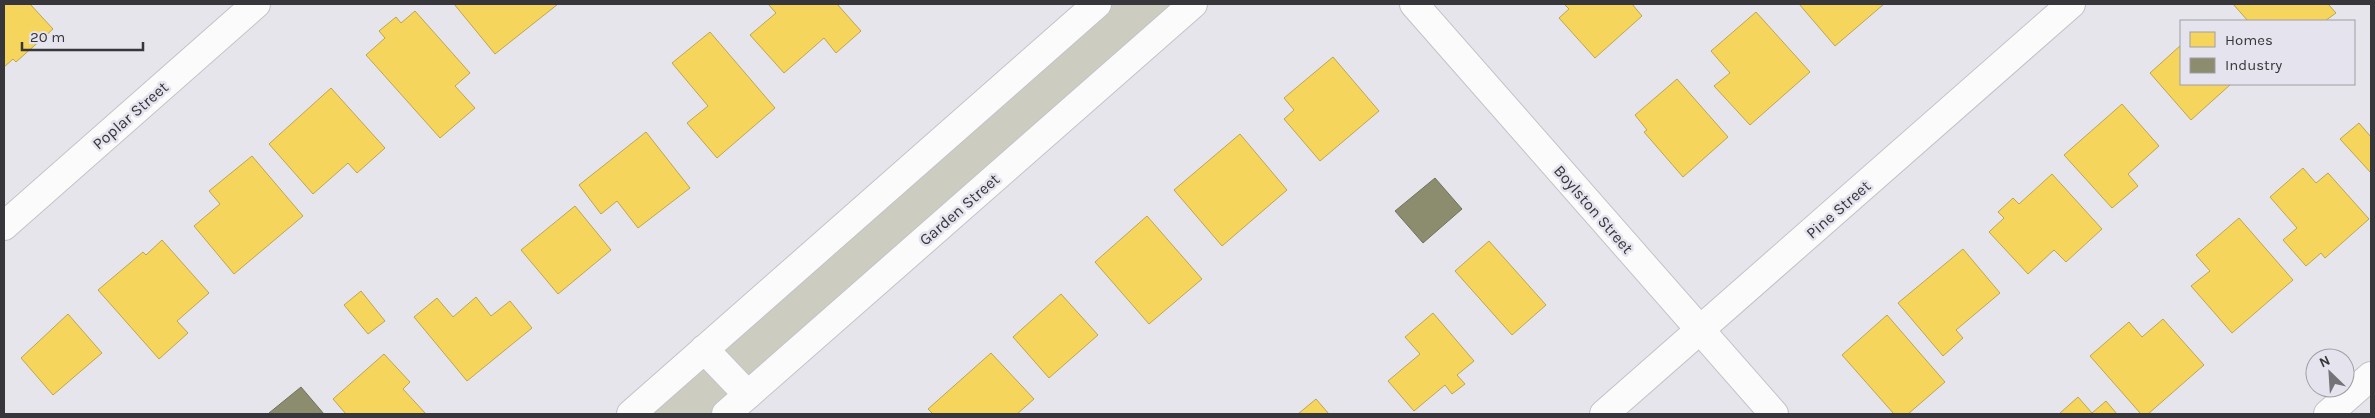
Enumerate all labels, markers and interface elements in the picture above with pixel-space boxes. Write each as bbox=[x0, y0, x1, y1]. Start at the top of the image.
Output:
scale bar bbox=[22, 20, 144, 52]
legend bbox=[2180, 20, 2355, 85]
text: 20 m bbox=[30, 28, 65, 46]
text: Homes bbox=[2225, 31, 2273, 49]
text: Industry bbox=[2225, 56, 2282, 74]
street label: Poplar Street bbox=[89, 77, 172, 153]
street label: Boylston Street bbox=[1550, 161, 1637, 258]
street label: Garden Street bbox=[915, 169, 1003, 249]
street label: Pine Street bbox=[1802, 176, 1874, 243]
north arrow bbox=[2305, 348, 2355, 398]
text: N bbox=[2317, 352, 2333, 371]

